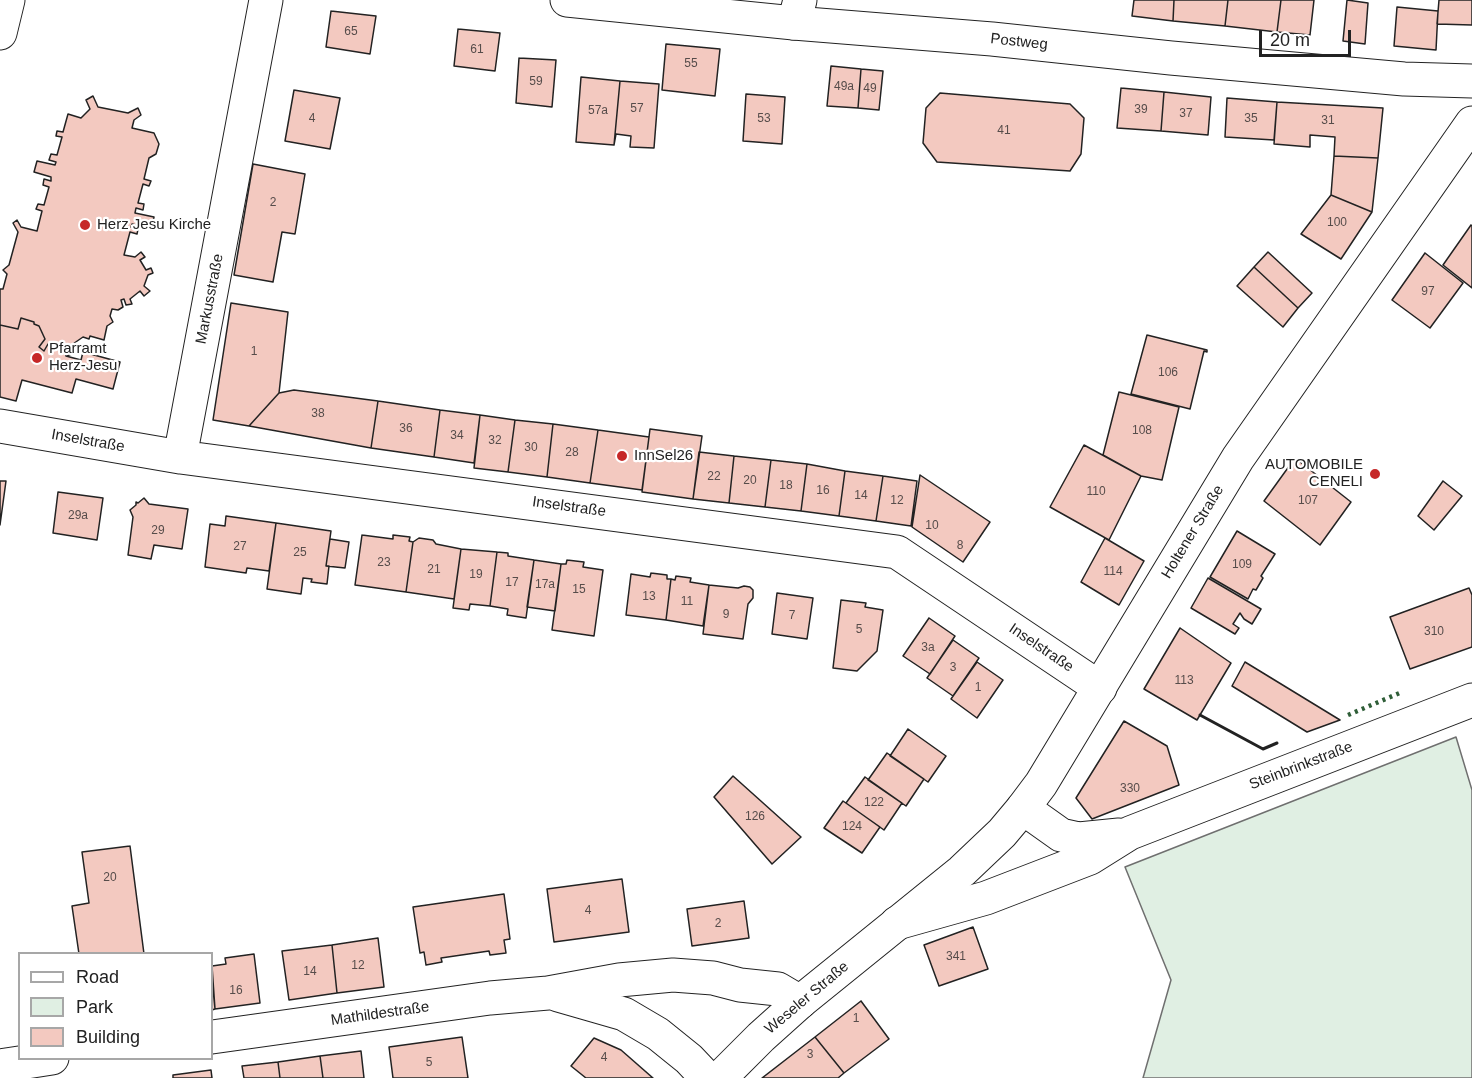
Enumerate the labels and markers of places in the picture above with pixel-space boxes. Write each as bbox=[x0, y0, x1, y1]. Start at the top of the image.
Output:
place label: Herz Jesu Kirche bbox=[97, 216, 211, 234]
marker: Herz Jesu Kirche bbox=[78, 218, 92, 232]
place label: Pfarramt Herz-Jesu bbox=[49, 340, 117, 375]
marker: Pfarramt Herz-Jesu bbox=[30, 351, 44, 365]
place label: InnSel26 bbox=[634, 447, 693, 465]
marker: InnSel26 bbox=[615, 449, 629, 463]
place label: AUTOMOBILE CENELI bbox=[1265, 456, 1363, 491]
marker: AUTOMOBILE CENELI bbox=[1368, 467, 1382, 481]

